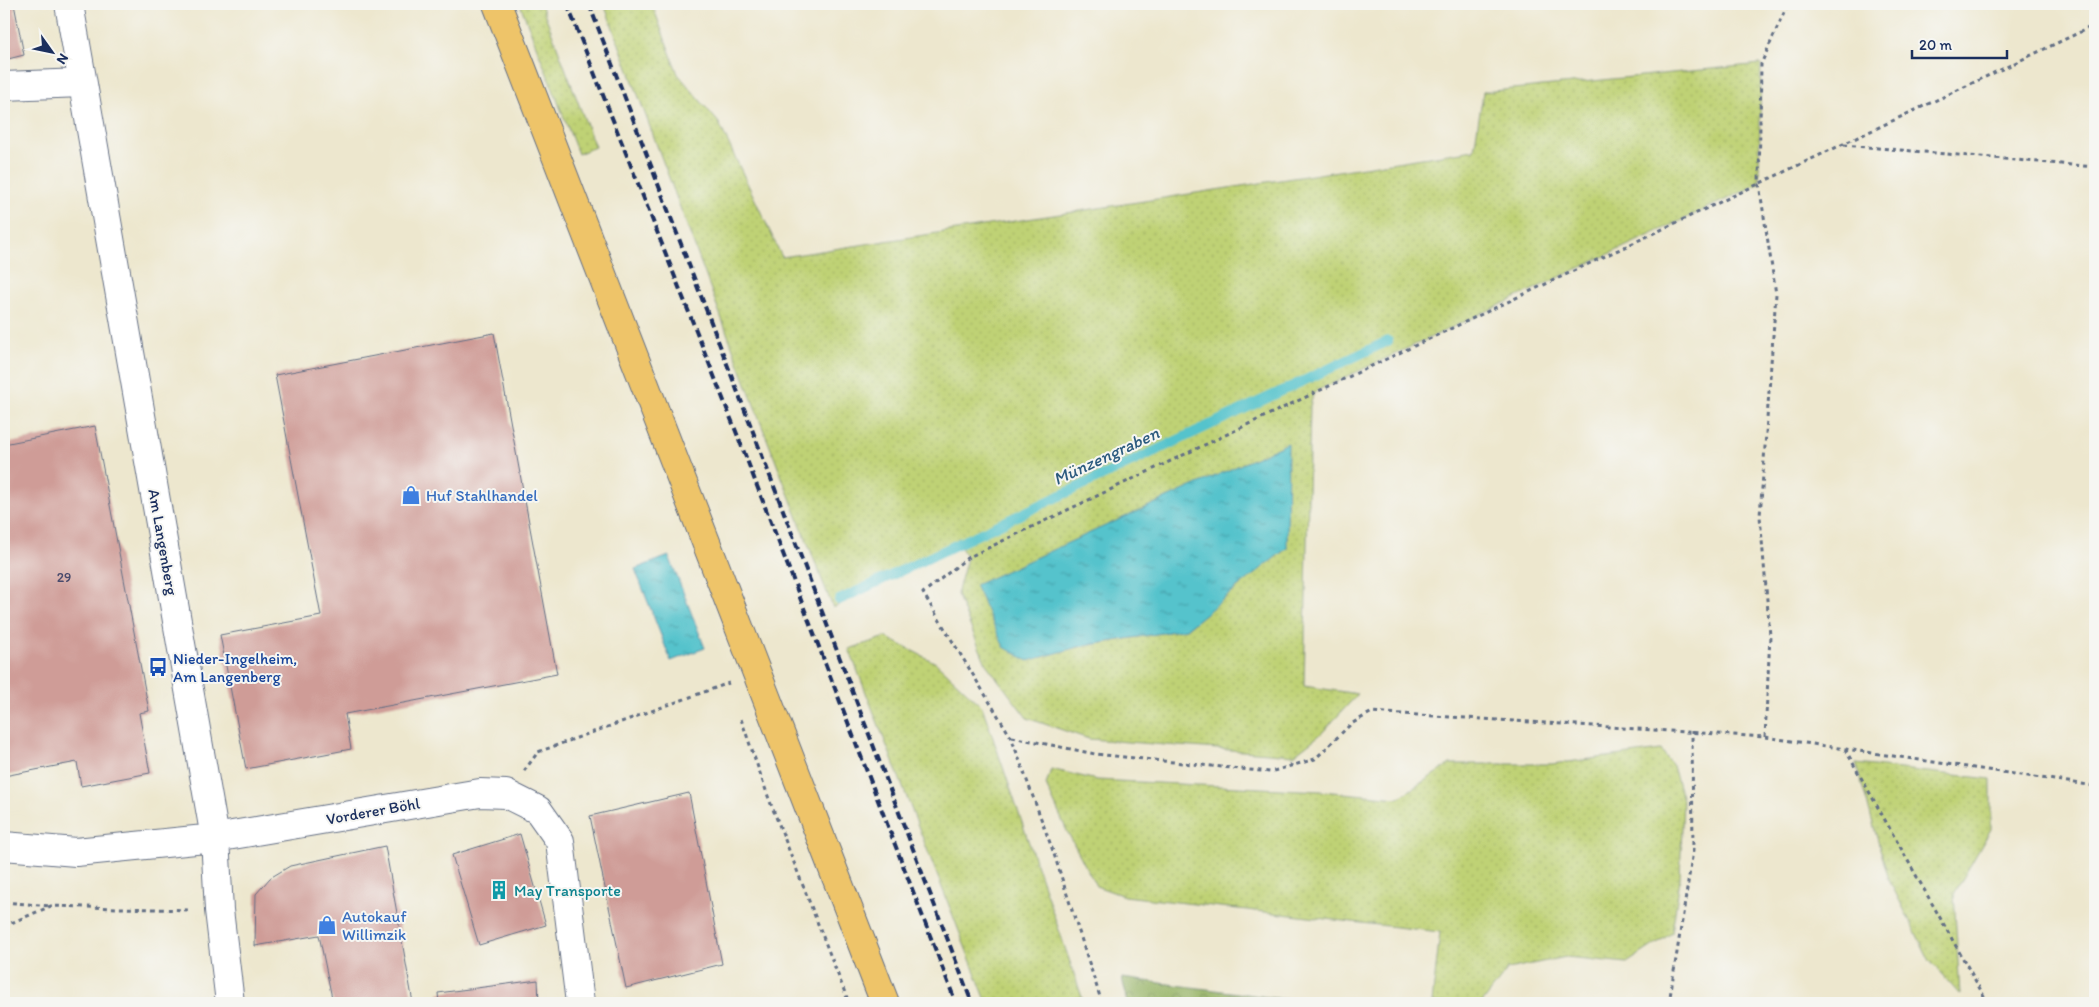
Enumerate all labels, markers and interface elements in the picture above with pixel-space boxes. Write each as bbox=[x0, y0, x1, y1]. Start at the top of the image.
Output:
north arrow bbox=[28, 28, 78, 78]
scale bar bbox=[1912, 28, 2006, 60]
text: 20 m bbox=[1919, 36, 1953, 54]
text: N bbox=[53, 50, 72, 67]
water label: Münzengraben bbox=[1050, 422, 1163, 490]
shop icon: Huf Stahlhandel bbox=[400, 484, 422, 506]
place label: Huf Stahlhandel bbox=[426, 486, 538, 505]
street label: Am Langenberg bbox=[144, 487, 182, 597]
house number: 29 bbox=[57, 569, 71, 586]
place label: Nieder-Ingelheim, Am Langenberg bbox=[173, 649, 297, 686]
bus stop icon: Nieder-Ingelheim, Am Langenberg bbox=[147, 656, 169, 678]
street label: Vorderer Böhl bbox=[325, 793, 422, 829]
building icon: May Transporte bbox=[488, 879, 510, 901]
place label: May Transporte bbox=[514, 881, 621, 900]
place label: Autokauf Willimzik bbox=[342, 907, 407, 944]
shop icon: Autokauf Willimzik bbox=[316, 914, 338, 936]

